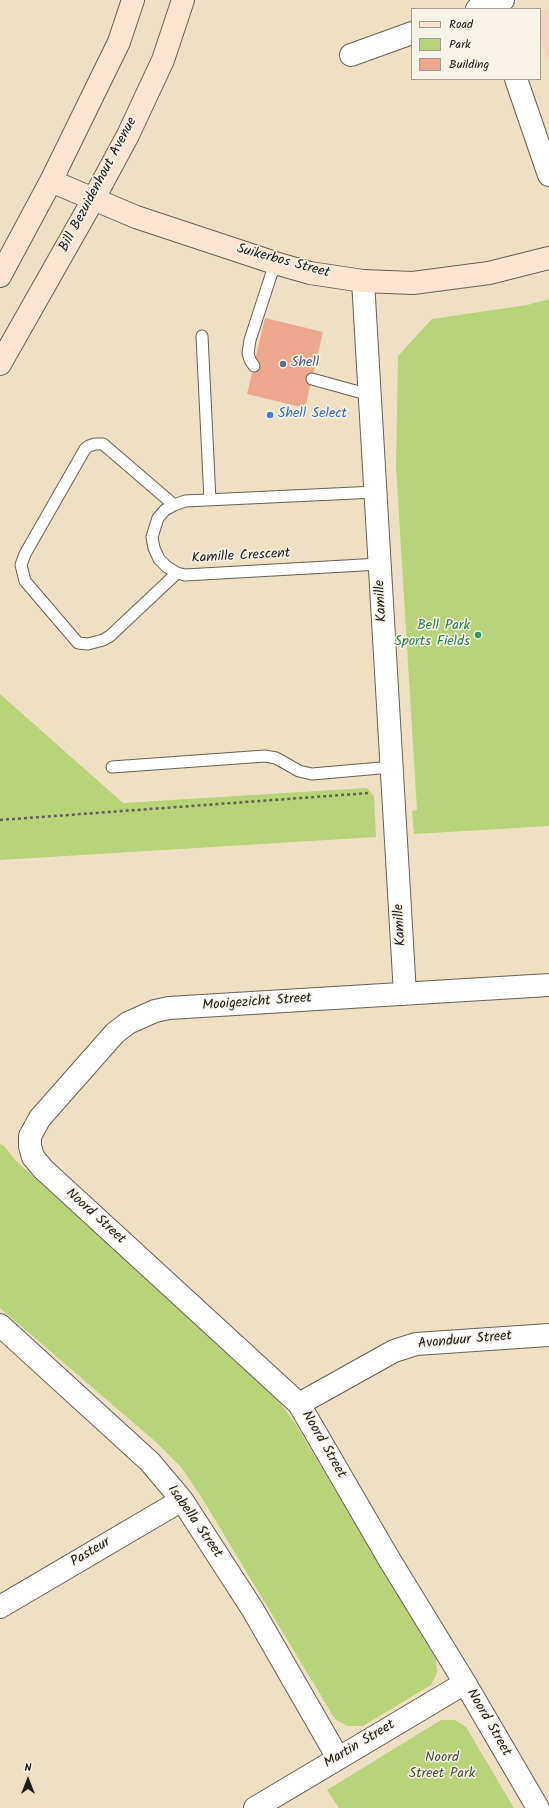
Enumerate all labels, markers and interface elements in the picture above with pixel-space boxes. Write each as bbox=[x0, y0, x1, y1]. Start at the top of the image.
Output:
legend bbox=[411, 8, 541, 80]
text: Road bbox=[449, 15, 473, 34]
text: Park bbox=[449, 35, 471, 54]
text: Building bbox=[449, 55, 489, 74]
street label: Bill Bezuidenhout Avenue bbox=[56, 115, 142, 255]
street label: Suikerbos Street bbox=[235, 241, 331, 283]
place label: Shell bbox=[291, 356, 319, 372]
marker: Shell bbox=[278, 359, 288, 369]
place label: Shell Select bbox=[278, 407, 347, 423]
marker: Shell Select bbox=[265, 410, 275, 420]
street label: Kamille Crescent bbox=[191, 546, 291, 568]
street label: Kamille bbox=[373, 579, 391, 623]
place label: Bell Park Sports Fields bbox=[395, 619, 470, 652]
marker: Bell Park Sports Fields bbox=[473, 630, 483, 640]
street label: Kamille bbox=[392, 903, 410, 947]
street label: Mooigezicht Street bbox=[202, 991, 312, 1015]
street label: Noord Street bbox=[62, 1186, 128, 1248]
street label: Avonduur Street bbox=[417, 1329, 513, 1353]
street label: Noord Street bbox=[297, 1408, 349, 1482]
street label: Isabella Street bbox=[163, 1482, 225, 1562]
street label: Pasteur bbox=[68, 1535, 114, 1571]
street label: Noord Street bbox=[462, 1686, 514, 1760]
street label: Martin Street bbox=[322, 1717, 398, 1773]
park label: Noord Street Park bbox=[409, 1751, 475, 1784]
text: N bbox=[25, 1759, 31, 1777]
north arrow bbox=[8, 1760, 48, 1800]

